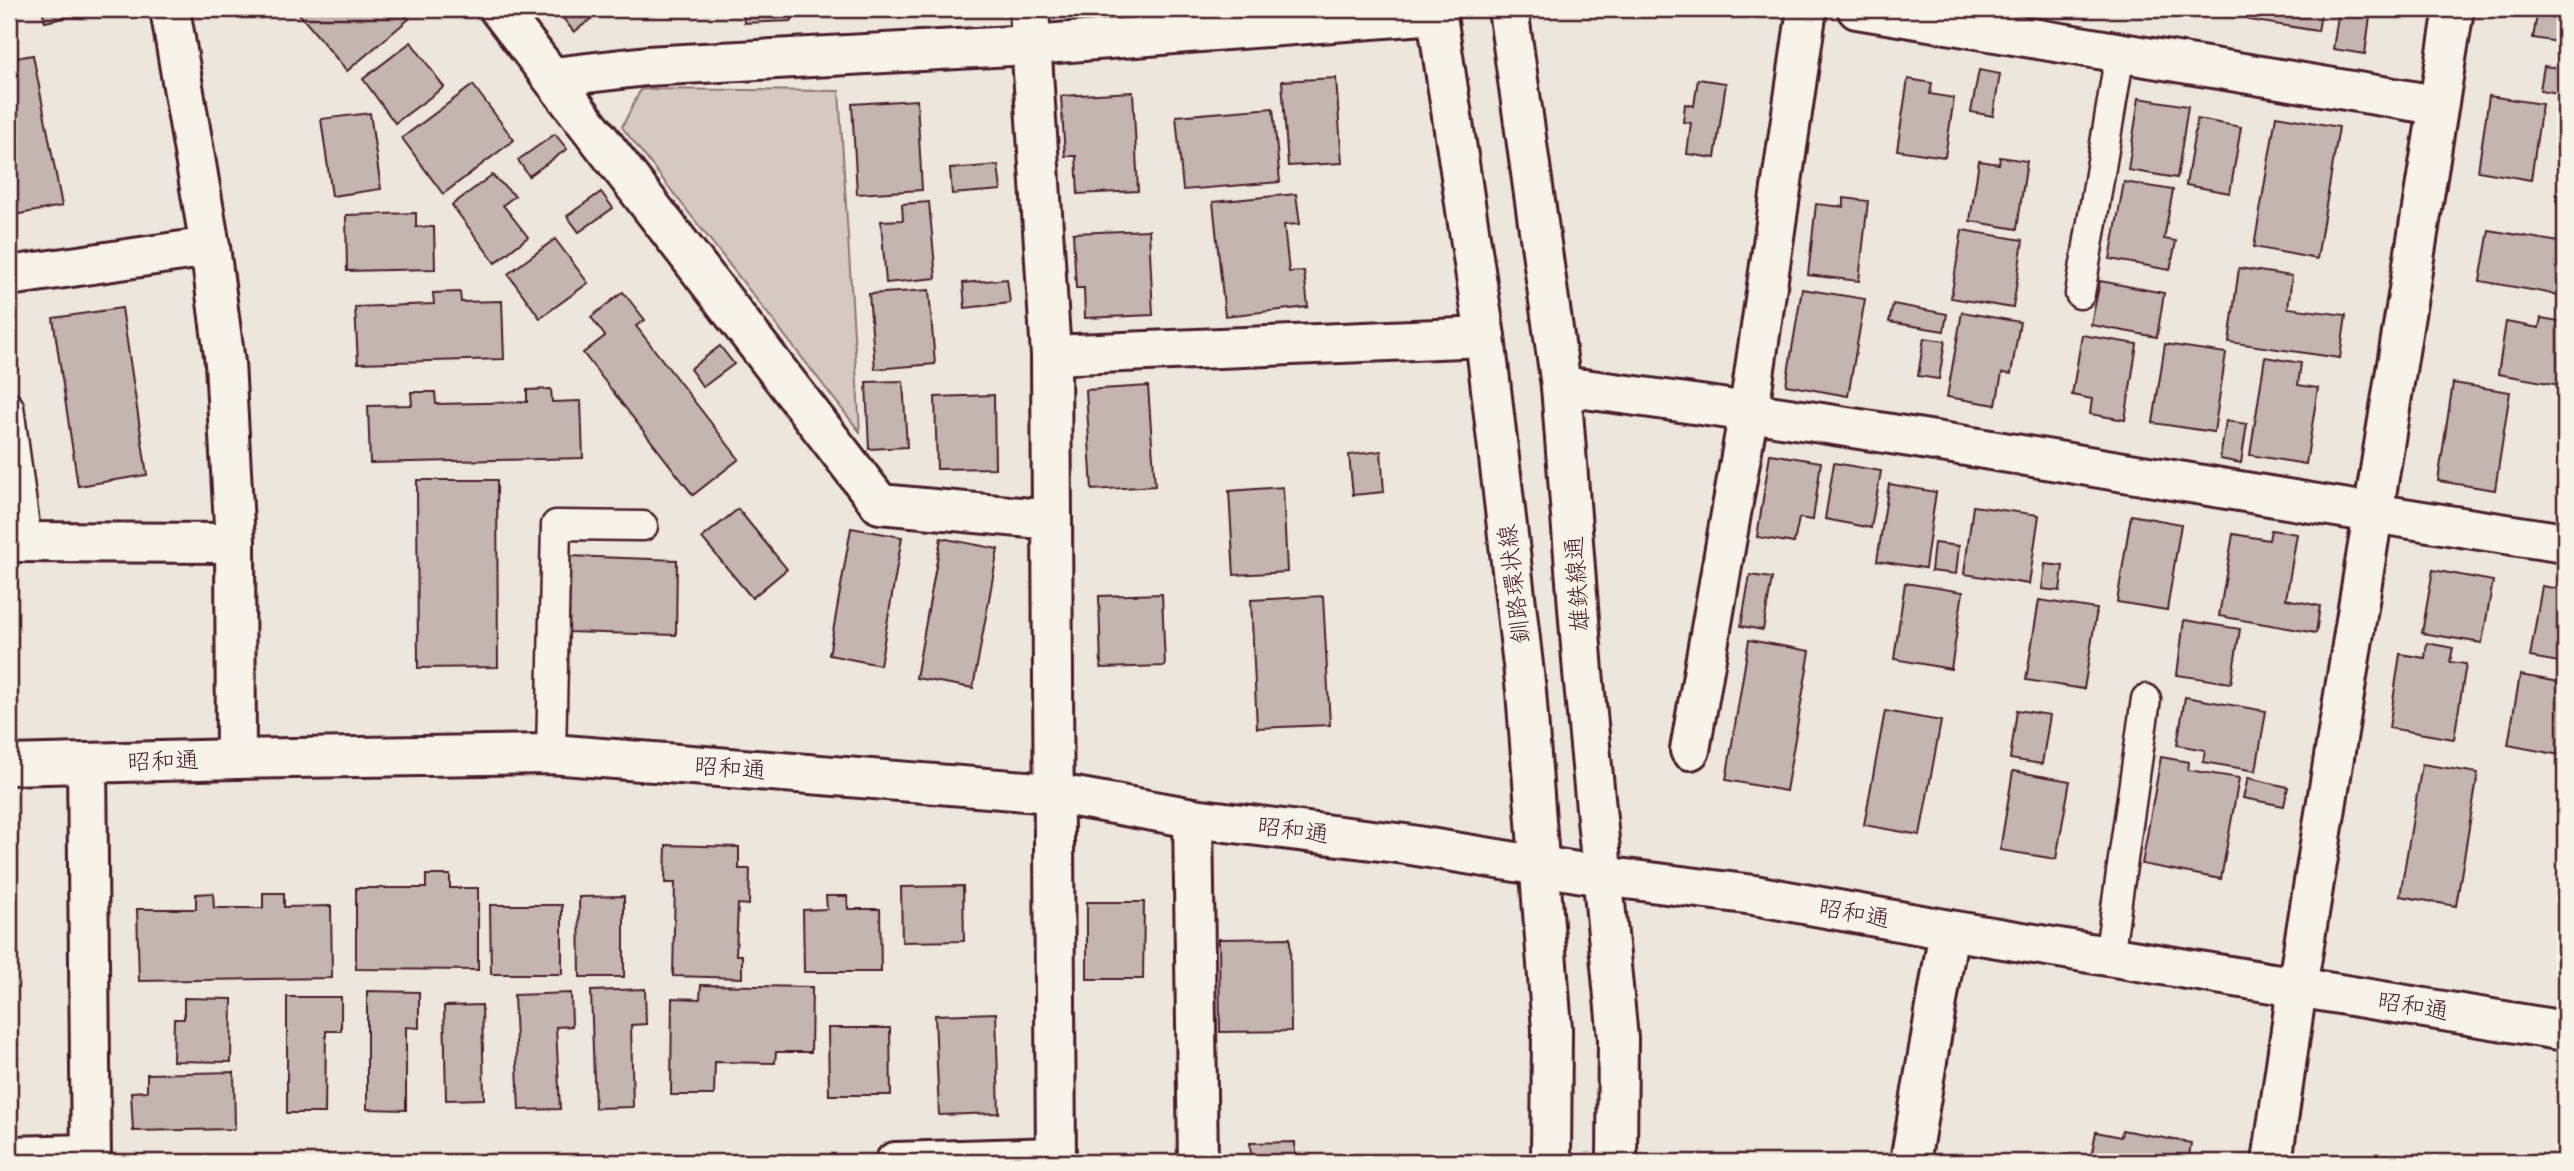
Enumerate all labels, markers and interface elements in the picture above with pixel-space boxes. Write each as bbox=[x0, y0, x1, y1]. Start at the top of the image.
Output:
street label: 釧路環状線 bbox=[1493, 523, 1536, 645]
street label: 雄鉄線通 bbox=[1560, 535, 1595, 633]
street label: 昭和通 bbox=[127, 746, 200, 777]
street label: 昭和通 bbox=[693, 752, 767, 785]
street label: 昭和通 bbox=[1255, 812, 1330, 849]
street label: 昭和通 bbox=[1816, 893, 1892, 934]
street label: 昭和通 bbox=[2375, 987, 2451, 1026]

